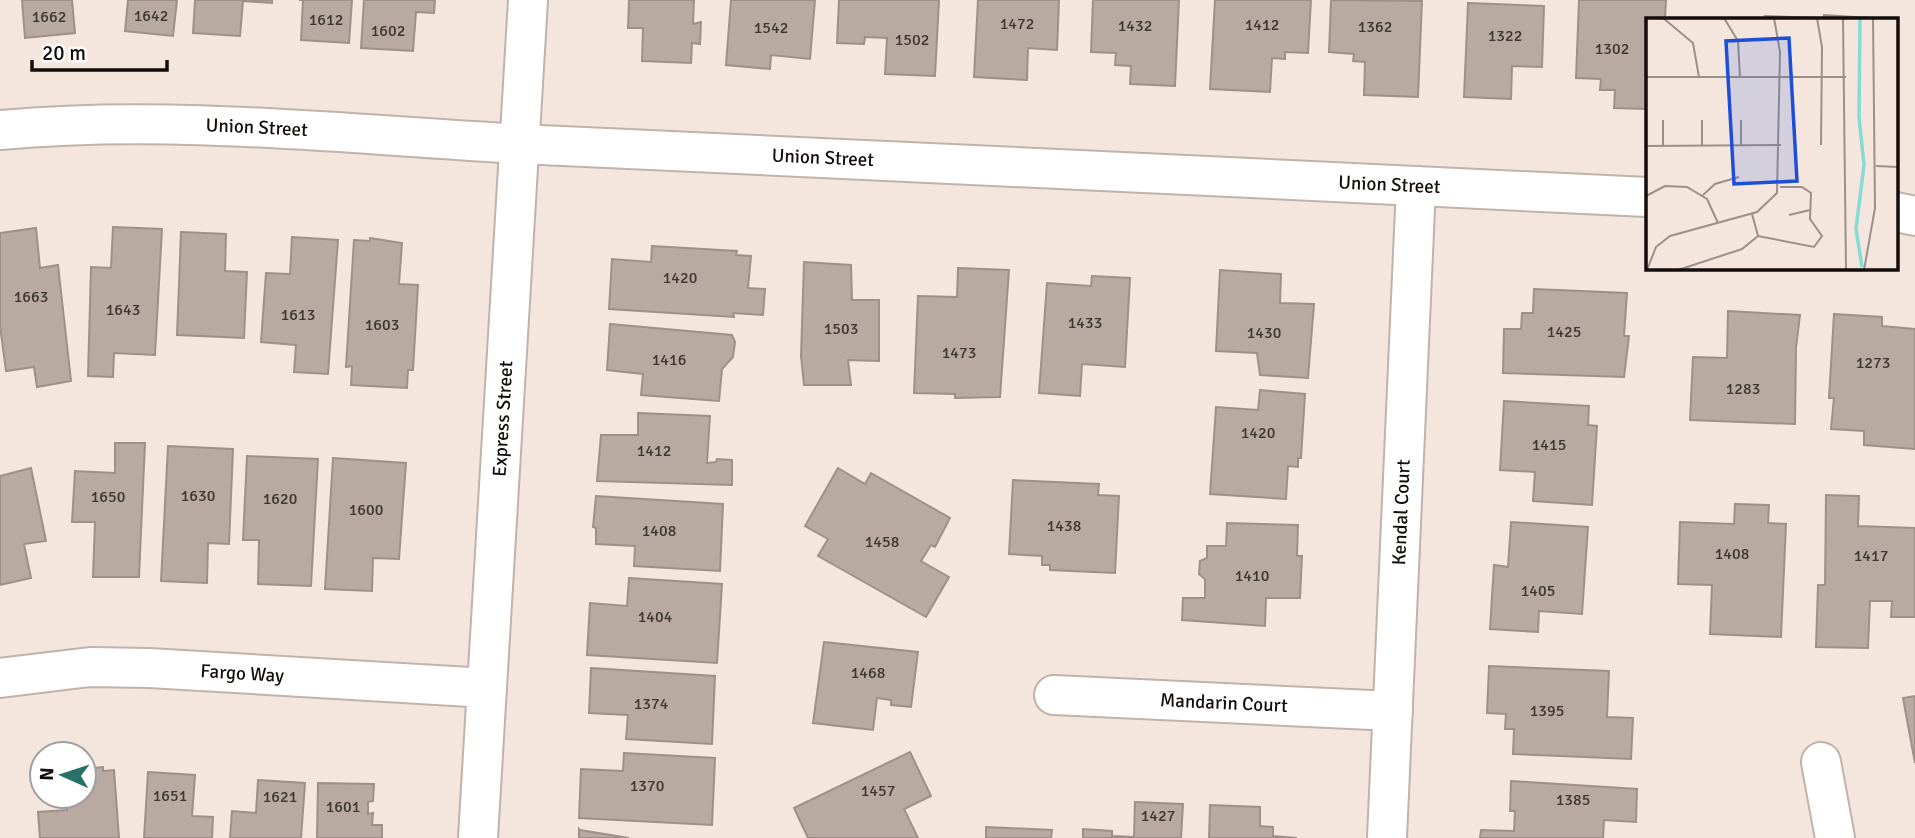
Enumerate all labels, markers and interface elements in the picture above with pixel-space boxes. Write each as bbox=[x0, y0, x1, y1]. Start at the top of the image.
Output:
house number: 1642 bbox=[134, 6, 168, 26]
house number: 1662 bbox=[32, 7, 66, 27]
house number: 1612 bbox=[309, 10, 343, 30]
house number: 1472 bbox=[1000, 14, 1034, 34]
house number: 1412 bbox=[1245, 15, 1279, 35]
house number: 1432 bbox=[1118, 16, 1152, 36]
house number: 1362 bbox=[1358, 17, 1392, 37]
house number: 1542 bbox=[754, 18, 788, 38]
inset map bbox=[1646, 18, 1898, 270]
house number: 1602 bbox=[371, 21, 405, 41]
house number: 1322 bbox=[1488, 26, 1522, 46]
scale bar bbox=[32, 28, 166, 72]
house number: 1502 bbox=[895, 30, 929, 50]
house number: 1302 bbox=[1595, 39, 1629, 59]
text: 20 m bbox=[42, 40, 86, 66]
street label: Union Street bbox=[205, 113, 309, 142]
street label: Union Street bbox=[771, 143, 875, 172]
street label: Union Street bbox=[1338, 170, 1441, 199]
house number: 1420 bbox=[663, 268, 697, 288]
house number: 1663 bbox=[14, 287, 48, 307]
house number: 1643 bbox=[106, 300, 140, 320]
house number: 1613 bbox=[281, 305, 315, 325]
house number: 1433 bbox=[1068, 313, 1102, 333]
house number: 1603 bbox=[365, 315, 399, 335]
house number: 1503 bbox=[824, 319, 858, 339]
house number: 1425 bbox=[1547, 322, 1581, 342]
house number: 1430 bbox=[1247, 323, 1281, 343]
house number: 1473 bbox=[942, 343, 976, 363]
house number: 1416 bbox=[652, 350, 686, 370]
house number: 1273 bbox=[1856, 353, 1890, 373]
street label: Express Street bbox=[488, 360, 518, 477]
house number: 1283 bbox=[1726, 379, 1760, 399]
house number: 1420 bbox=[1241, 423, 1275, 443]
house number: 1415 bbox=[1532, 435, 1566, 455]
house number: 1412 bbox=[637, 441, 671, 461]
street label: Kendal Court bbox=[1387, 458, 1416, 566]
house number: 1630 bbox=[181, 486, 215, 506]
house number: 1650 bbox=[91, 487, 125, 507]
house number: 1620 bbox=[263, 489, 297, 509]
house number: 1600 bbox=[349, 500, 383, 520]
house number: 1438 bbox=[1047, 516, 1081, 536]
house number: 1408 bbox=[642, 521, 676, 541]
house number: 1458 bbox=[865, 532, 899, 552]
house number: 1408 bbox=[1715, 544, 1749, 564]
house number: 1417 bbox=[1854, 546, 1888, 566]
house number: 1410 bbox=[1235, 566, 1269, 586]
house number: 1405 bbox=[1521, 581, 1555, 601]
house number: 1404 bbox=[638, 607, 673, 627]
street label: Fargo Way bbox=[200, 659, 285, 688]
house number: 1468 bbox=[851, 663, 885, 683]
street label: Mandarin Court bbox=[1159, 688, 1289, 718]
house number: 1374 bbox=[634, 694, 669, 714]
house number: 1395 bbox=[1530, 701, 1564, 721]
north arrow bbox=[28, 740, 98, 810]
text: N bbox=[35, 767, 59, 781]
house number: 1370 bbox=[630, 776, 664, 796]
house number: 1457 bbox=[861, 781, 895, 801]
house number: 1651 bbox=[153, 786, 187, 806]
house number: 1621 bbox=[263, 787, 297, 807]
house number: 1385 bbox=[1556, 790, 1590, 810]
house number: 1601 bbox=[326, 797, 360, 817]
house number: 1427 bbox=[1141, 806, 1175, 826]

